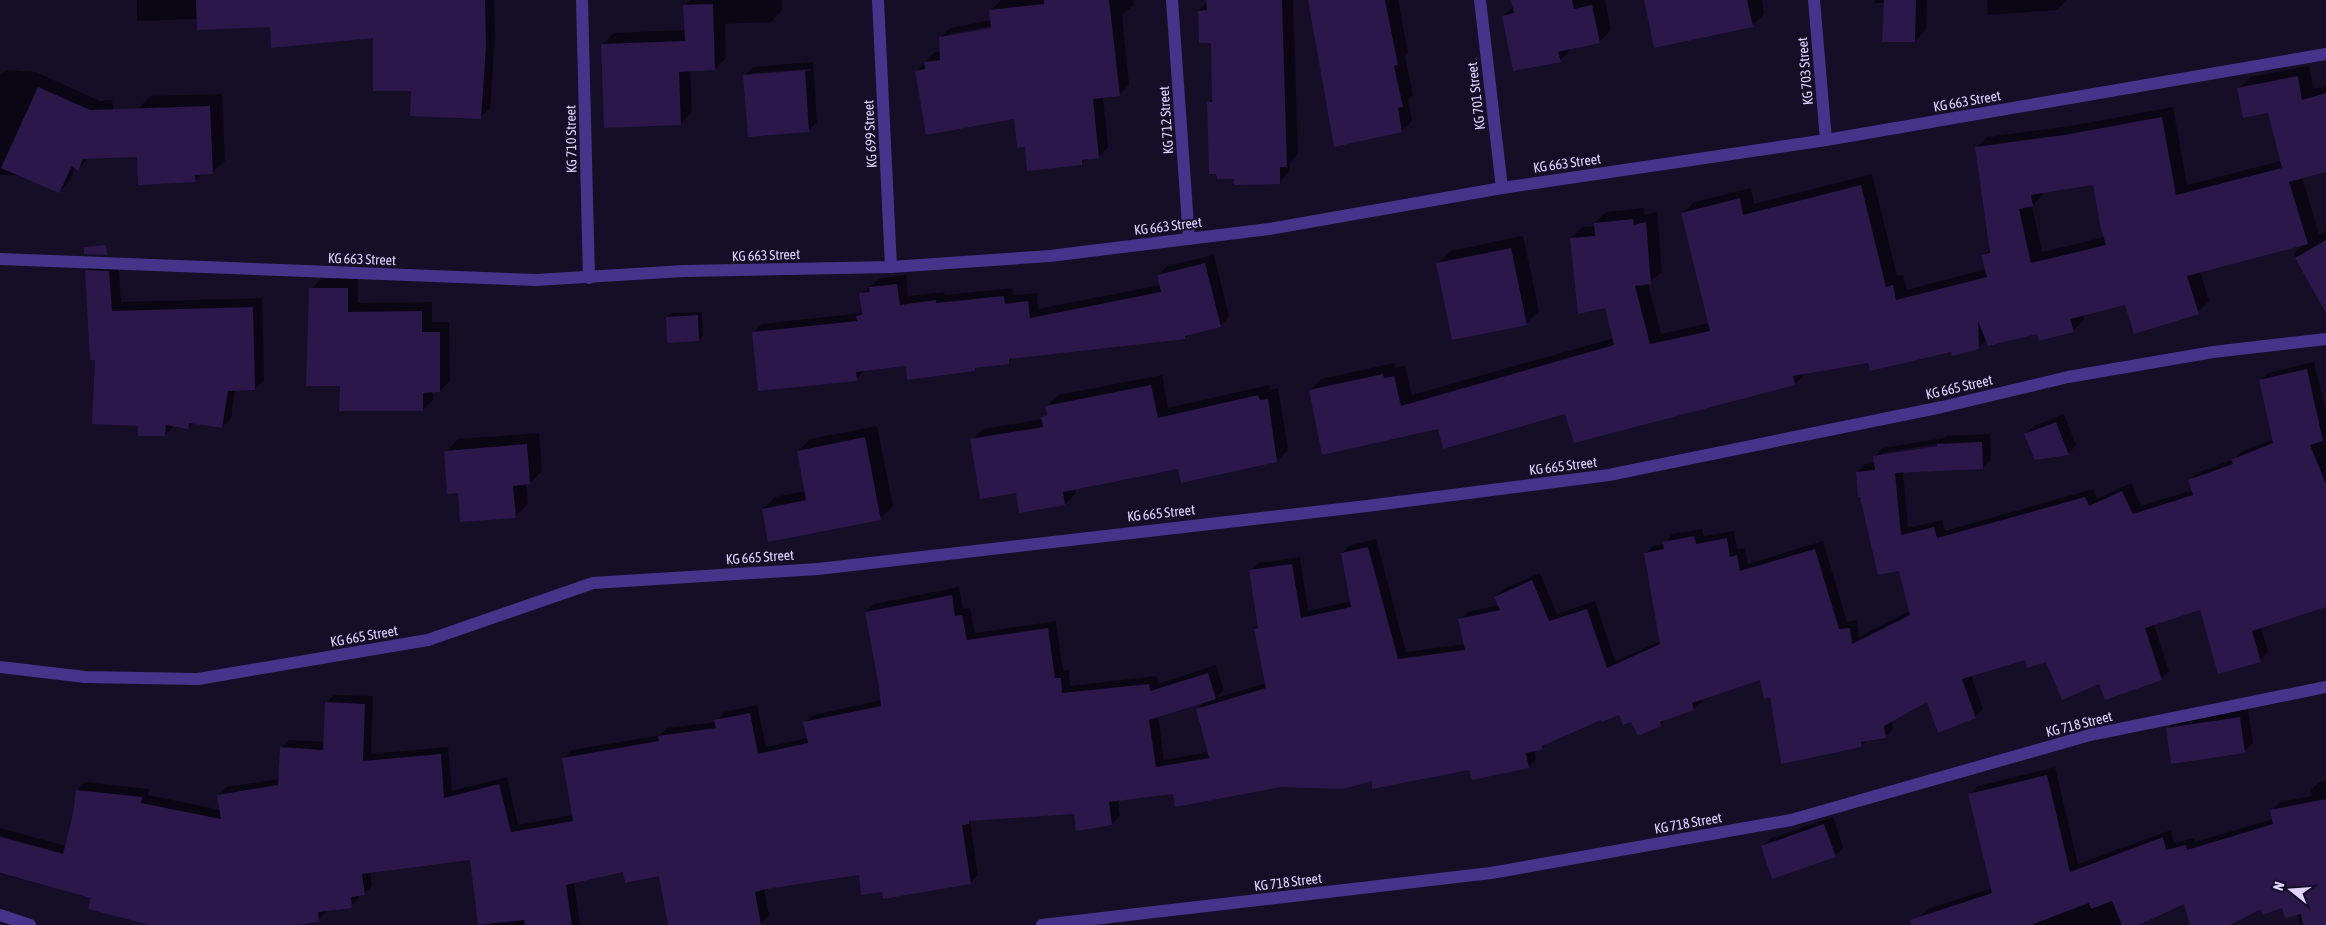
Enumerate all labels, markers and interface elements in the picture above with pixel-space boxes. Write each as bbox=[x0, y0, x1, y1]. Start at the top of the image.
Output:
street label: KG 703 Street bbox=[1794, 36, 1816, 106]
street label: KG 701 Street bbox=[1464, 61, 1488, 131]
street label: KG 712 Street bbox=[1156, 85, 1176, 155]
street label: KG 663 Street bbox=[1932, 87, 2002, 115]
street label: KG 699 Street bbox=[860, 100, 880, 168]
street label: KG 710 Street bbox=[562, 105, 580, 173]
street label: KG 663 Street bbox=[1532, 150, 1602, 176]
street label: KG 663 Street bbox=[1133, 214, 1203, 238]
street label: KG 663 Street bbox=[732, 246, 800, 264]
street label: KG 663 Street bbox=[328, 250, 396, 268]
street label: KG 665 Street bbox=[1924, 372, 1994, 402]
street label: KG 665 Street bbox=[1528, 454, 1598, 478]
street label: KG 665 Street bbox=[1126, 501, 1196, 525]
street label: KG 665 Street bbox=[725, 547, 795, 567]
street label: KG 665 Street bbox=[329, 622, 399, 650]
street label: KG 718 Street bbox=[2044, 708, 2114, 740]
street label: KG 718 Street bbox=[1653, 809, 1723, 837]
north arrow bbox=[2266, 865, 2316, 915]
street label: KG 718 Street bbox=[1253, 870, 1323, 894]
text: N bbox=[2270, 880, 2287, 892]

